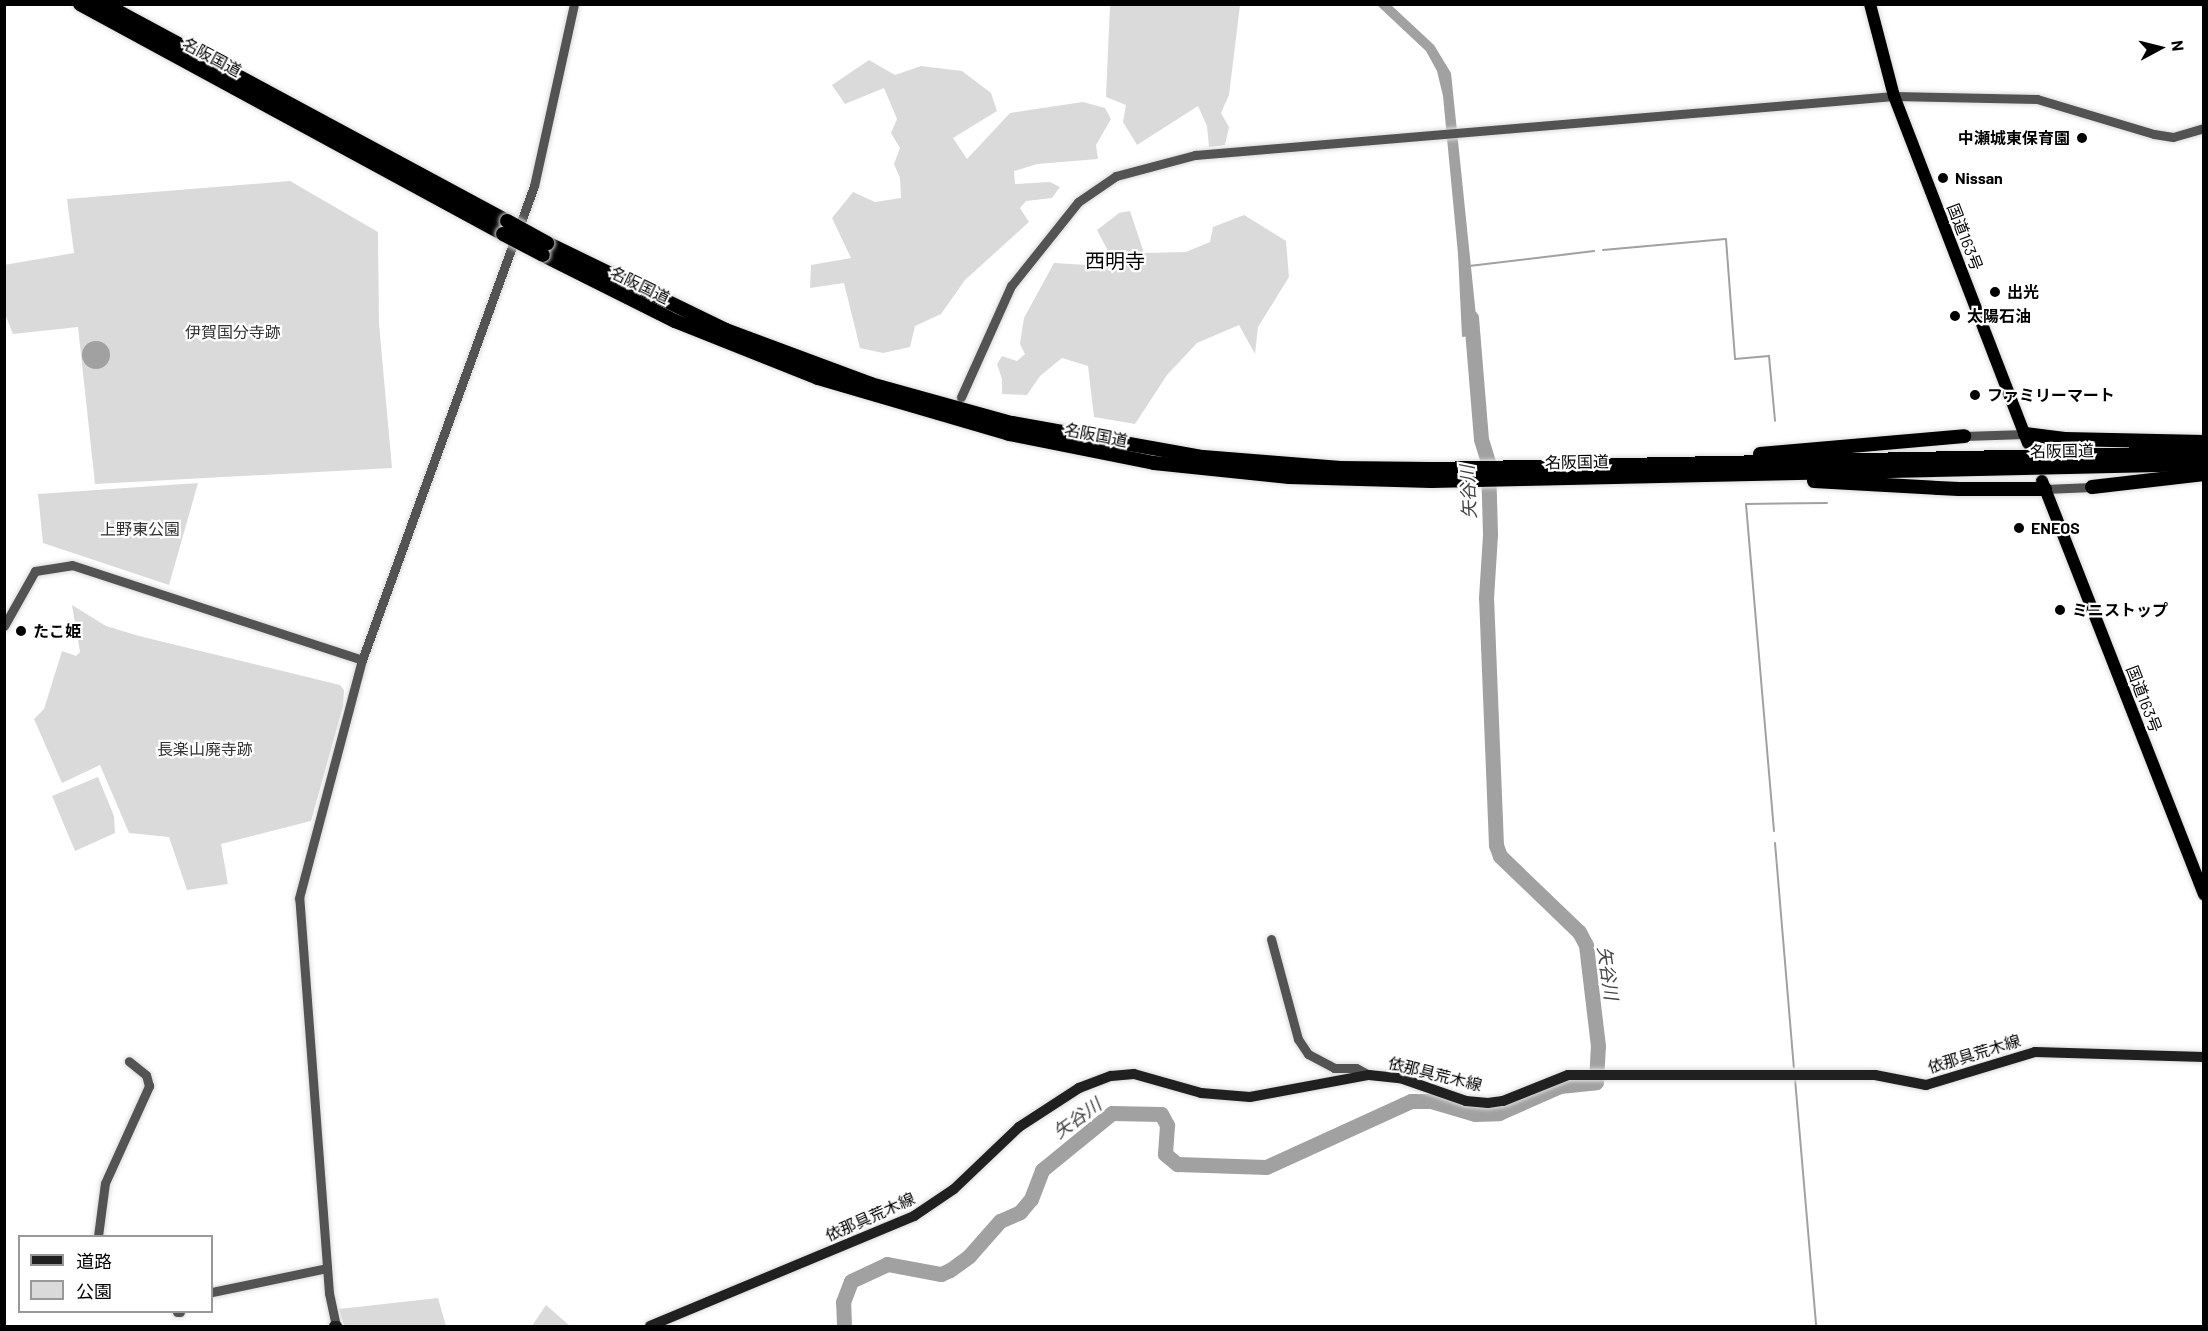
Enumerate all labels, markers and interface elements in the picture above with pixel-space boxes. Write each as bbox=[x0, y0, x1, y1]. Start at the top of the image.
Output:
north arrow bbox=[2130, 18, 2190, 78]
street label: 名阪国道 bbox=[179, 34, 245, 80]
text: N bbox=[2168, 39, 2188, 52]
place label: 中瀬城東保育園 bbox=[1958, 128, 2070, 148]
marker: 中瀬城東保育園 bbox=[2075, 131, 2089, 145]
place label: Nissan bbox=[1955, 168, 2003, 188]
marker: Nissan bbox=[1936, 171, 1950, 185]
street label: 国道163号 bbox=[1943, 201, 1987, 273]
district label: 西明寺 bbox=[1085, 248, 1145, 272]
street label: 名阪国道 bbox=[607, 262, 673, 308]
place label: 出光 bbox=[2007, 282, 2039, 302]
marker: 出光 bbox=[1988, 285, 2002, 299]
place label: 太陽石油 bbox=[1967, 306, 2031, 326]
marker: 太陽石油 bbox=[1948, 309, 1962, 323]
park label: 伊賀国分寺跡 bbox=[185, 322, 281, 342]
place label: ファミリーマート bbox=[1987, 385, 2115, 405]
marker: ファミリーマート bbox=[1968, 388, 1982, 402]
street label: 名阪国道 bbox=[1063, 419, 1129, 451]
street label: 名阪国道 bbox=[2030, 441, 2094, 461]
street label: 名阪国道 bbox=[1545, 452, 1609, 472]
water label: 矢谷川 bbox=[1456, 464, 1480, 520]
place label: ENEOS bbox=[2031, 518, 2080, 538]
park label: 上野東公園 bbox=[100, 519, 180, 539]
marker: ENEOS bbox=[2012, 521, 2026, 535]
place label: ミニストップ bbox=[2072, 600, 2168, 620]
marker: ミニストップ bbox=[2053, 603, 2067, 617]
place label: たこ姫 bbox=[33, 621, 81, 641]
marker: たこ姫 bbox=[14, 624, 28, 638]
street label: 国道163号 bbox=[2122, 663, 2166, 735]
park label: 長楽山廃寺跡 bbox=[157, 739, 253, 759]
water label: 矢谷川 bbox=[1594, 945, 1622, 1001]
street label: 依那具荒木線 bbox=[1925, 1031, 2023, 1077]
street label: 依那具荒木線 bbox=[1386, 1053, 1484, 1095]
water label: 矢谷川 bbox=[1049, 1093, 1105, 1143]
street label: 依那具荒木線 bbox=[822, 1189, 918, 1245]
legend bbox=[18, 1235, 213, 1313]
text: 道路 bbox=[76, 1250, 112, 1272]
text: 公園 bbox=[76, 1280, 112, 1302]

